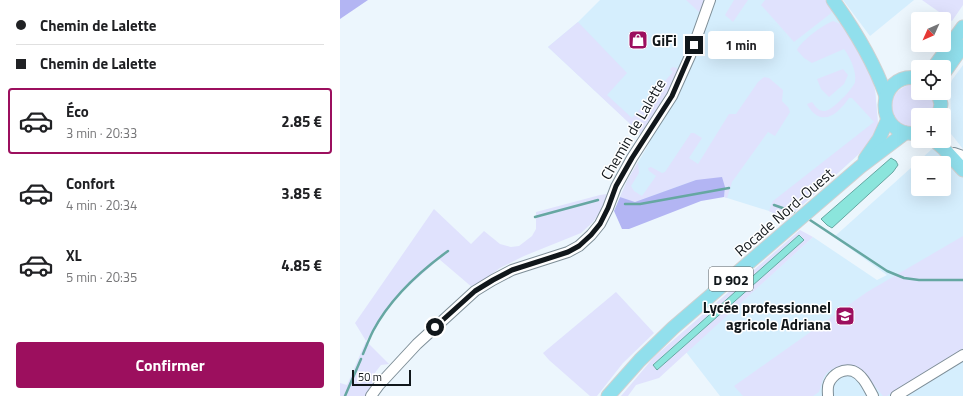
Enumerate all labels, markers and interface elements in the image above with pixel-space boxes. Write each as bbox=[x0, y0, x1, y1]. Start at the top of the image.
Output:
north arrow bbox=[911, 12, 951, 52]
map controls bbox=[911, 12, 951, 196]
text: Chemin de Lalette bbox=[40, 14, 156, 37]
shop icon: GiFi bbox=[627, 29, 649, 51]
place label: GiFi bbox=[652, 29, 677, 52]
callout: 1 min bbox=[708, 31, 774, 59]
text: 1 min bbox=[725, 35, 757, 55]
route end bbox=[685, 36, 703, 54]
text: Chemin de Lalette bbox=[40, 52, 156, 75]
button: locate bbox=[911, 60, 951, 100]
street label: Chemin de Lalette bbox=[595, 74, 671, 184]
text: Éco bbox=[66, 100, 89, 123]
icon: car bbox=[18, 103, 54, 139]
button: + bbox=[911, 108, 951, 148]
text: 2.85 € bbox=[281, 110, 322, 133]
text: 3 min · 20:33 bbox=[66, 123, 137, 143]
button: − bbox=[911, 156, 951, 196]
street label: Rocade Nord-Ouest bbox=[729, 162, 839, 262]
text: Confort bbox=[66, 172, 115, 195]
icon: car bbox=[18, 175, 54, 211]
text: 3.85 € bbox=[281, 182, 322, 205]
text: 4 min · 20:34 bbox=[66, 195, 137, 215]
text: XL bbox=[66, 244, 82, 267]
icon: car bbox=[18, 247, 54, 283]
text: 4.85 € bbox=[281, 254, 322, 277]
text: 5 min · 20:35 bbox=[66, 267, 137, 287]
road number: D 902 bbox=[709, 267, 753, 291]
place label: Lycée professionnel agricole Adriana bbox=[703, 296, 831, 336]
school or university icon: Lycée professionnel agricole Adriana bbox=[834, 305, 856, 327]
route start bbox=[426, 318, 444, 336]
button: Confirmer bbox=[16, 342, 324, 388]
scale bar bbox=[352, 368, 411, 387]
text: 50 m bbox=[358, 369, 382, 385]

